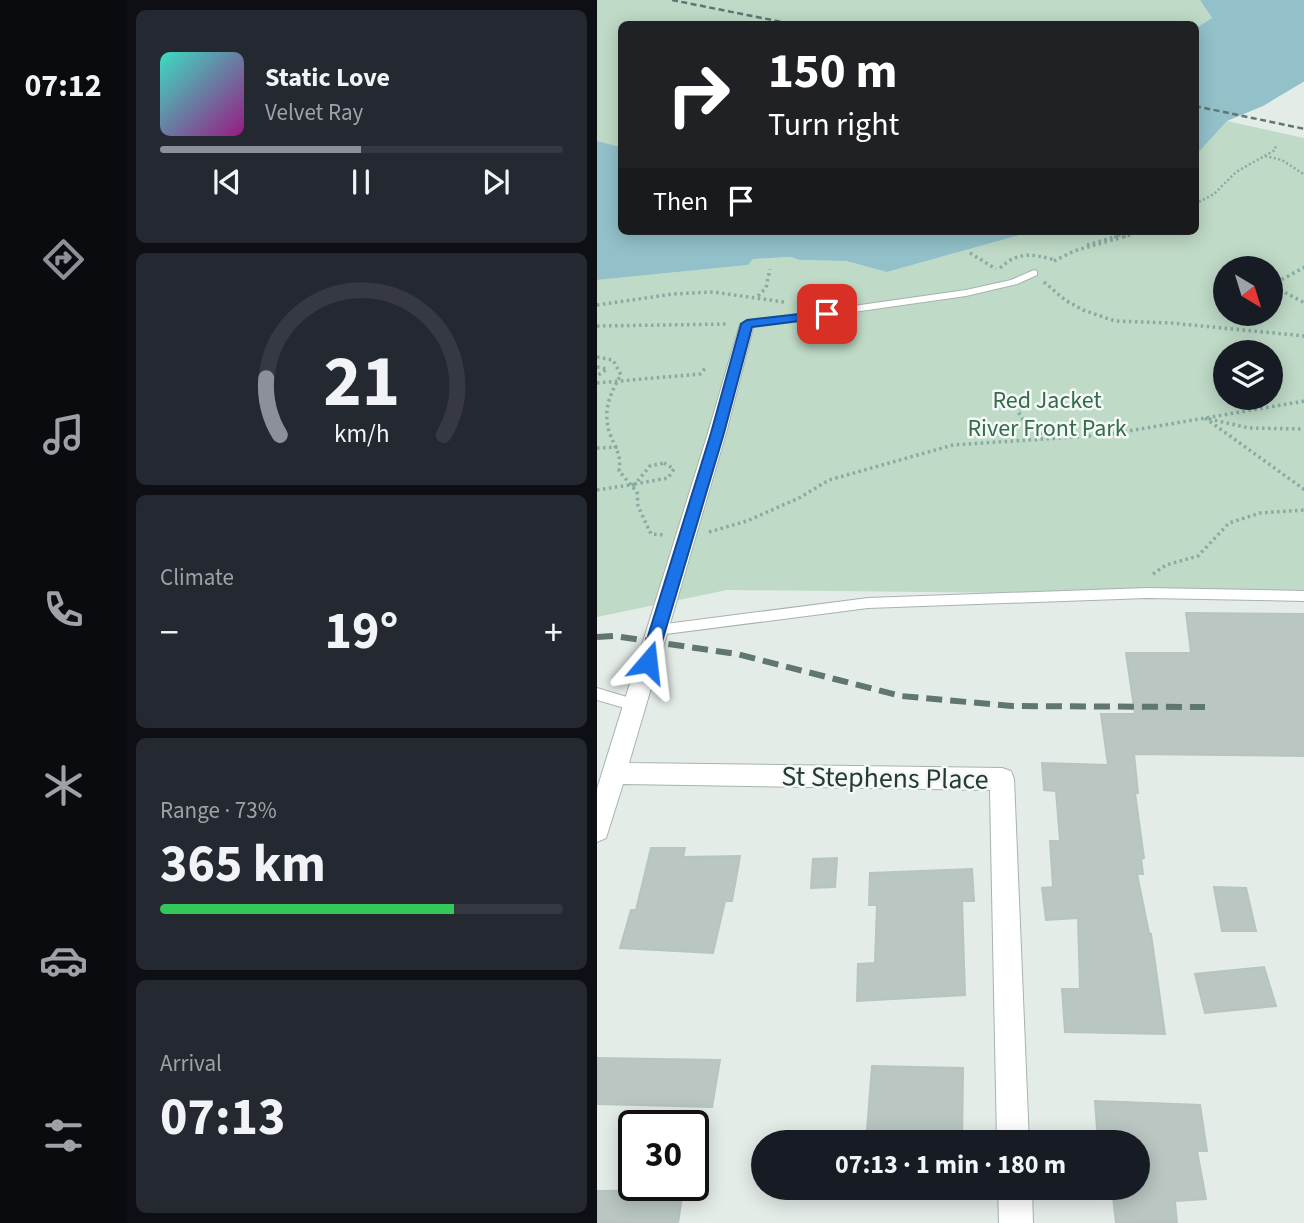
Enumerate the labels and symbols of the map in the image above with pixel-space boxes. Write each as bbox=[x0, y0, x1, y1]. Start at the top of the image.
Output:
north arrow bbox=[1213, 256, 1283, 326]
pin bbox=[797, 284, 857, 344]
park label: Red Jacket River Front Park bbox=[967, 383, 1127, 446]
position arrow bbox=[611, 625, 685, 699]
street label: St Stephens Place bbox=[781, 756, 989, 800]
speed limit sign: 30 bbox=[618, 1110, 709, 1201]

